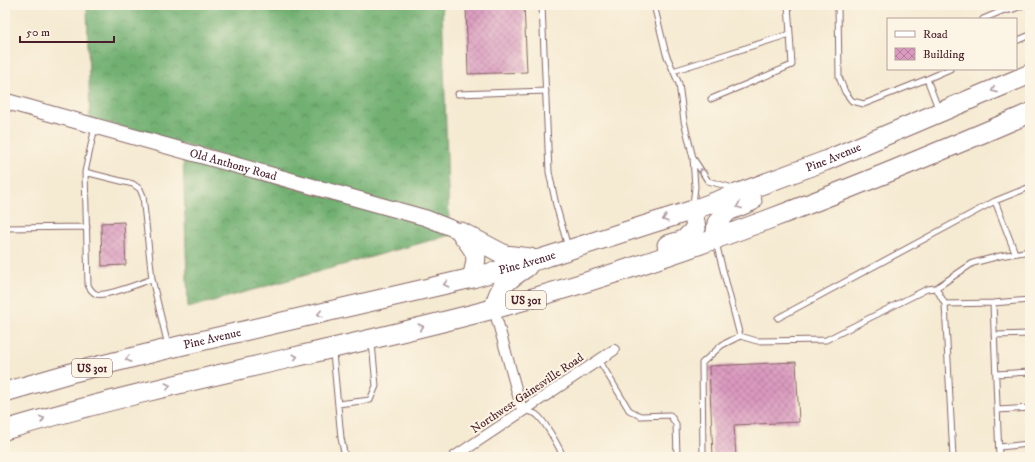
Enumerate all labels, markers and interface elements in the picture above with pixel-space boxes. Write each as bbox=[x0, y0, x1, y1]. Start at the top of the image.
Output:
scale bar bbox=[20, 18, 114, 44]
legend bbox=[887, 18, 1017, 70]
text: 50 m bbox=[26, 25, 50, 40]
text: Road bbox=[923, 27, 948, 42]
text: Building bbox=[923, 47, 964, 62]
one-way arrow bbox=[991, 85, 999, 93]
street label: Pine Avenue bbox=[804, 140, 863, 175]
street label: Old Anthony Road bbox=[188, 146, 278, 184]
one-way arrow bbox=[699, 168, 706, 175]
one-way arrow bbox=[736, 202, 743, 210]
one-way arrow bbox=[661, 214, 668, 223]
street label: Pine Avenue bbox=[497, 247, 558, 278]
one-way arrow bbox=[443, 280, 450, 288]
road number: US 301 bbox=[506, 291, 546, 309]
one-way arrow bbox=[317, 309, 323, 317]
one-way arrow bbox=[418, 324, 425, 332]
street label: Pine Avenue bbox=[182, 325, 242, 353]
street label: Northwest Gainesville Road bbox=[468, 350, 586, 437]
one-way arrow bbox=[124, 354, 131, 362]
one-way arrow bbox=[292, 354, 298, 362]
road number: US 301 bbox=[72, 359, 112, 377]
one-way arrow bbox=[165, 383, 171, 391]
one-way arrow bbox=[39, 415, 46, 424]

